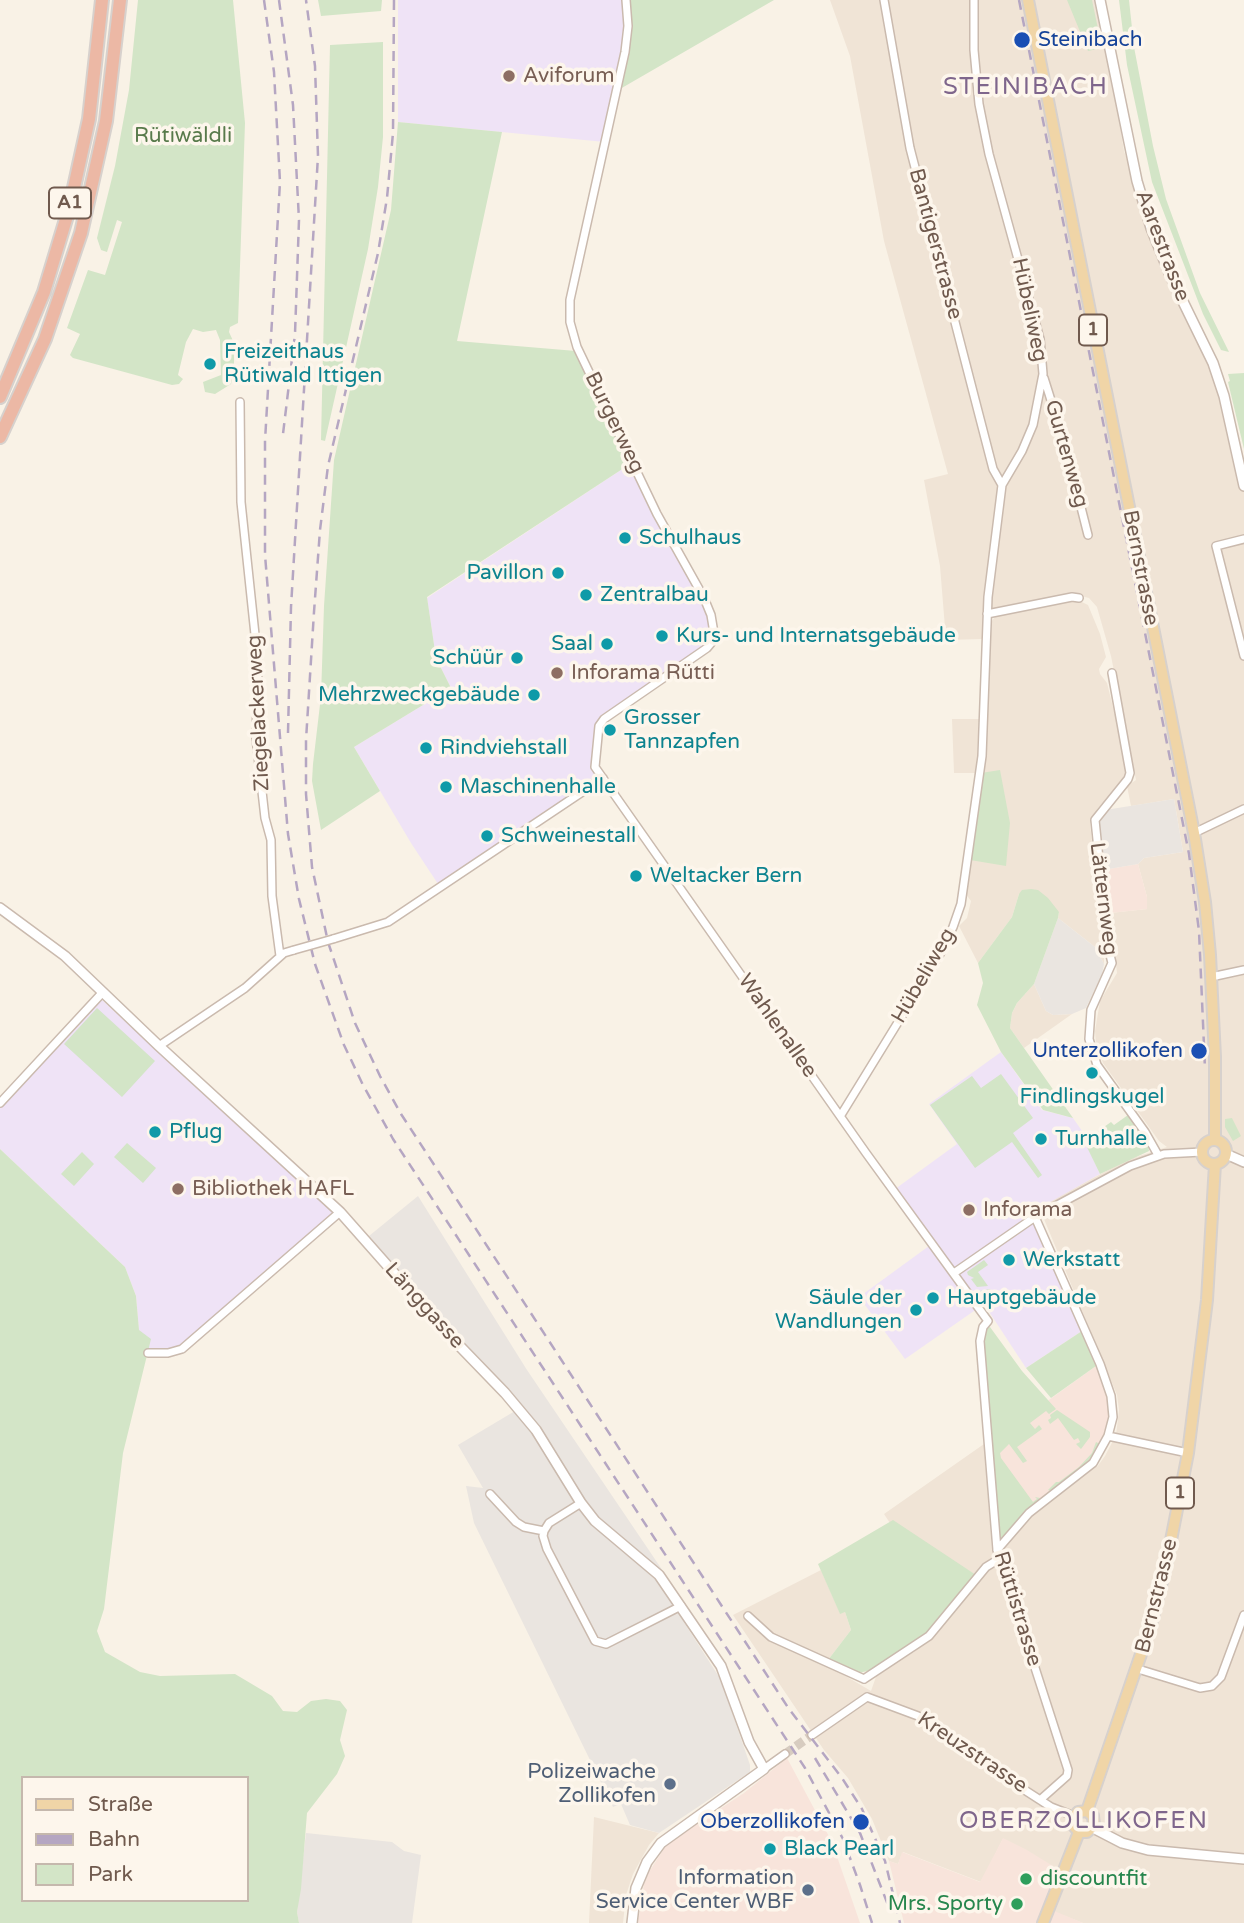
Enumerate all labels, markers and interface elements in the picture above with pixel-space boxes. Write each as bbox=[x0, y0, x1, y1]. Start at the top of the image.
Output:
place label: Steinibach bbox=[1038, 27, 1143, 53]
marker: Steinibach bbox=[1012, 30, 1032, 50]
place label: Aviforum bbox=[523, 63, 615, 89]
marker: Aviforum bbox=[501, 68, 517, 84]
district label: STEINIBACH bbox=[944, 74, 1108, 102]
park label: Rütiwäldli bbox=[134, 123, 232, 149]
street label: Bantigerstrasse bbox=[903, 166, 967, 322]
street label: Aarestrasse bbox=[1129, 187, 1195, 305]
road number: A1 bbox=[49, 188, 91, 218]
street label: Hübeliweg bbox=[1006, 256, 1052, 364]
road number: 1 bbox=[1079, 314, 1107, 346]
place label: Freizeithaus Rütiwald Ittigen bbox=[224, 339, 382, 389]
marker: Freizeithaus Rütiwald Ittigen bbox=[202, 356, 218, 372]
street label: Burgerweg bbox=[579, 368, 649, 478]
street label: Gurtenweg bbox=[1039, 397, 1093, 511]
street label: Bernstrasse bbox=[1116, 508, 1164, 628]
place label: Schulhaus bbox=[639, 525, 741, 551]
marker: Schulhaus bbox=[617, 530, 633, 546]
place label: Pavillon bbox=[466, 560, 544, 586]
marker: Pavillon bbox=[550, 565, 566, 581]
place label: Zentralbau bbox=[600, 582, 709, 608]
marker: Zentralbau bbox=[578, 587, 594, 603]
place label: Kurs- und Internatsgebäude bbox=[676, 623, 956, 649]
marker: Kurs- und Internatsgebäude bbox=[654, 628, 670, 644]
place label: Saal bbox=[551, 631, 593, 657]
street label: Ziegelackerweg bbox=[242, 634, 276, 792]
marker: Saal bbox=[599, 636, 615, 652]
place label: Schüür bbox=[433, 645, 503, 671]
marker: Schüür bbox=[509, 650, 525, 666]
place label: Inforama Rütti bbox=[571, 660, 715, 686]
marker: Inforama Rütti bbox=[549, 665, 565, 681]
place label: Mehrzweckgebäude bbox=[318, 682, 520, 708]
marker: Mehrzweckgebäude bbox=[526, 687, 542, 703]
place label: Grosser Tannzapfen bbox=[624, 705, 740, 755]
marker: Grosser Tannzapfen bbox=[602, 722, 618, 738]
place label: Rindviehstall bbox=[440, 735, 568, 761]
marker: Rindviehstall bbox=[418, 740, 434, 756]
place label: Maschinenhalle bbox=[460, 774, 616, 800]
marker: Maschinenhalle bbox=[438, 779, 454, 795]
place label: Schweinestall bbox=[501, 823, 636, 849]
marker: Schweinestall bbox=[479, 828, 495, 844]
street label: Lätternweg bbox=[1084, 841, 1122, 957]
place label: Weltacker Bern bbox=[650, 863, 802, 889]
marker: Weltacker Bern bbox=[628, 868, 644, 884]
street label: Hübeliweg bbox=[887, 924, 961, 1028]
street label: Wahlenallee bbox=[732, 969, 822, 1083]
place label: Unterzollikofen bbox=[1032, 1038, 1183, 1064]
marker: Unterzollikofen bbox=[1189, 1041, 1209, 1061]
marker: Findlingskugel bbox=[1084, 1065, 1100, 1081]
place label: Findlingskugel bbox=[1020, 1084, 1164, 1110]
place label: Pflug bbox=[169, 1119, 223, 1145]
marker: Pflug bbox=[147, 1124, 163, 1140]
place label: Turnhalle bbox=[1055, 1126, 1147, 1152]
marker: Turnhalle bbox=[1033, 1131, 1049, 1147]
place label: Bibliothek HAFL bbox=[192, 1176, 354, 1202]
marker: Bibliothek HAFL bbox=[170, 1181, 186, 1197]
place label: Inforama bbox=[983, 1197, 1072, 1223]
marker: Inforama bbox=[961, 1202, 977, 1218]
place label: Werkstatt bbox=[1023, 1247, 1120, 1273]
marker: Werkstatt bbox=[1001, 1252, 1017, 1268]
street label: Länggasse bbox=[379, 1258, 469, 1354]
place label: Säule der Wandlungen bbox=[775, 1285, 902, 1335]
place label: Hauptgebäude bbox=[947, 1285, 1096, 1311]
marker: Hauptgebäude bbox=[925, 1290, 941, 1306]
marker: Säule der Wandlungen bbox=[908, 1302, 924, 1318]
road number: 1 bbox=[1166, 1478, 1194, 1508]
street label: Bernstrasse bbox=[1131, 1536, 1183, 1656]
street label: Rüttistrasse bbox=[988, 1548, 1046, 1670]
street label: Kreuzstrasse bbox=[912, 1707, 1032, 1799]
place label: Polizeiwache Zollikofen bbox=[527, 1759, 656, 1809]
legend bbox=[21, 1776, 248, 1902]
marker: Polizeiwache Zollikofen bbox=[662, 1776, 678, 1792]
text: Straße bbox=[88, 1792, 153, 1817]
district label: OBERZOLLIKOFEN bbox=[961, 1808, 1207, 1836]
place label: Oberzollikofen bbox=[700, 1809, 845, 1835]
marker: Oberzollikofen bbox=[851, 1812, 871, 1832]
text: Bahn bbox=[88, 1827, 140, 1852]
place label: Black Pearl bbox=[784, 1836, 894, 1862]
marker: Black Pearl bbox=[762, 1841, 778, 1857]
text: Park bbox=[88, 1862, 133, 1887]
place label: Information Service Center WBF bbox=[596, 1865, 794, 1915]
place label: discountfit bbox=[1040, 1866, 1147, 1892]
marker: discountfit bbox=[1018, 1871, 1034, 1887]
marker: Information Service Center WBF bbox=[800, 1882, 816, 1898]
place label: Mrs. Sporty bbox=[888, 1891, 1003, 1917]
marker: Mrs. Sporty bbox=[1009, 1896, 1025, 1912]

